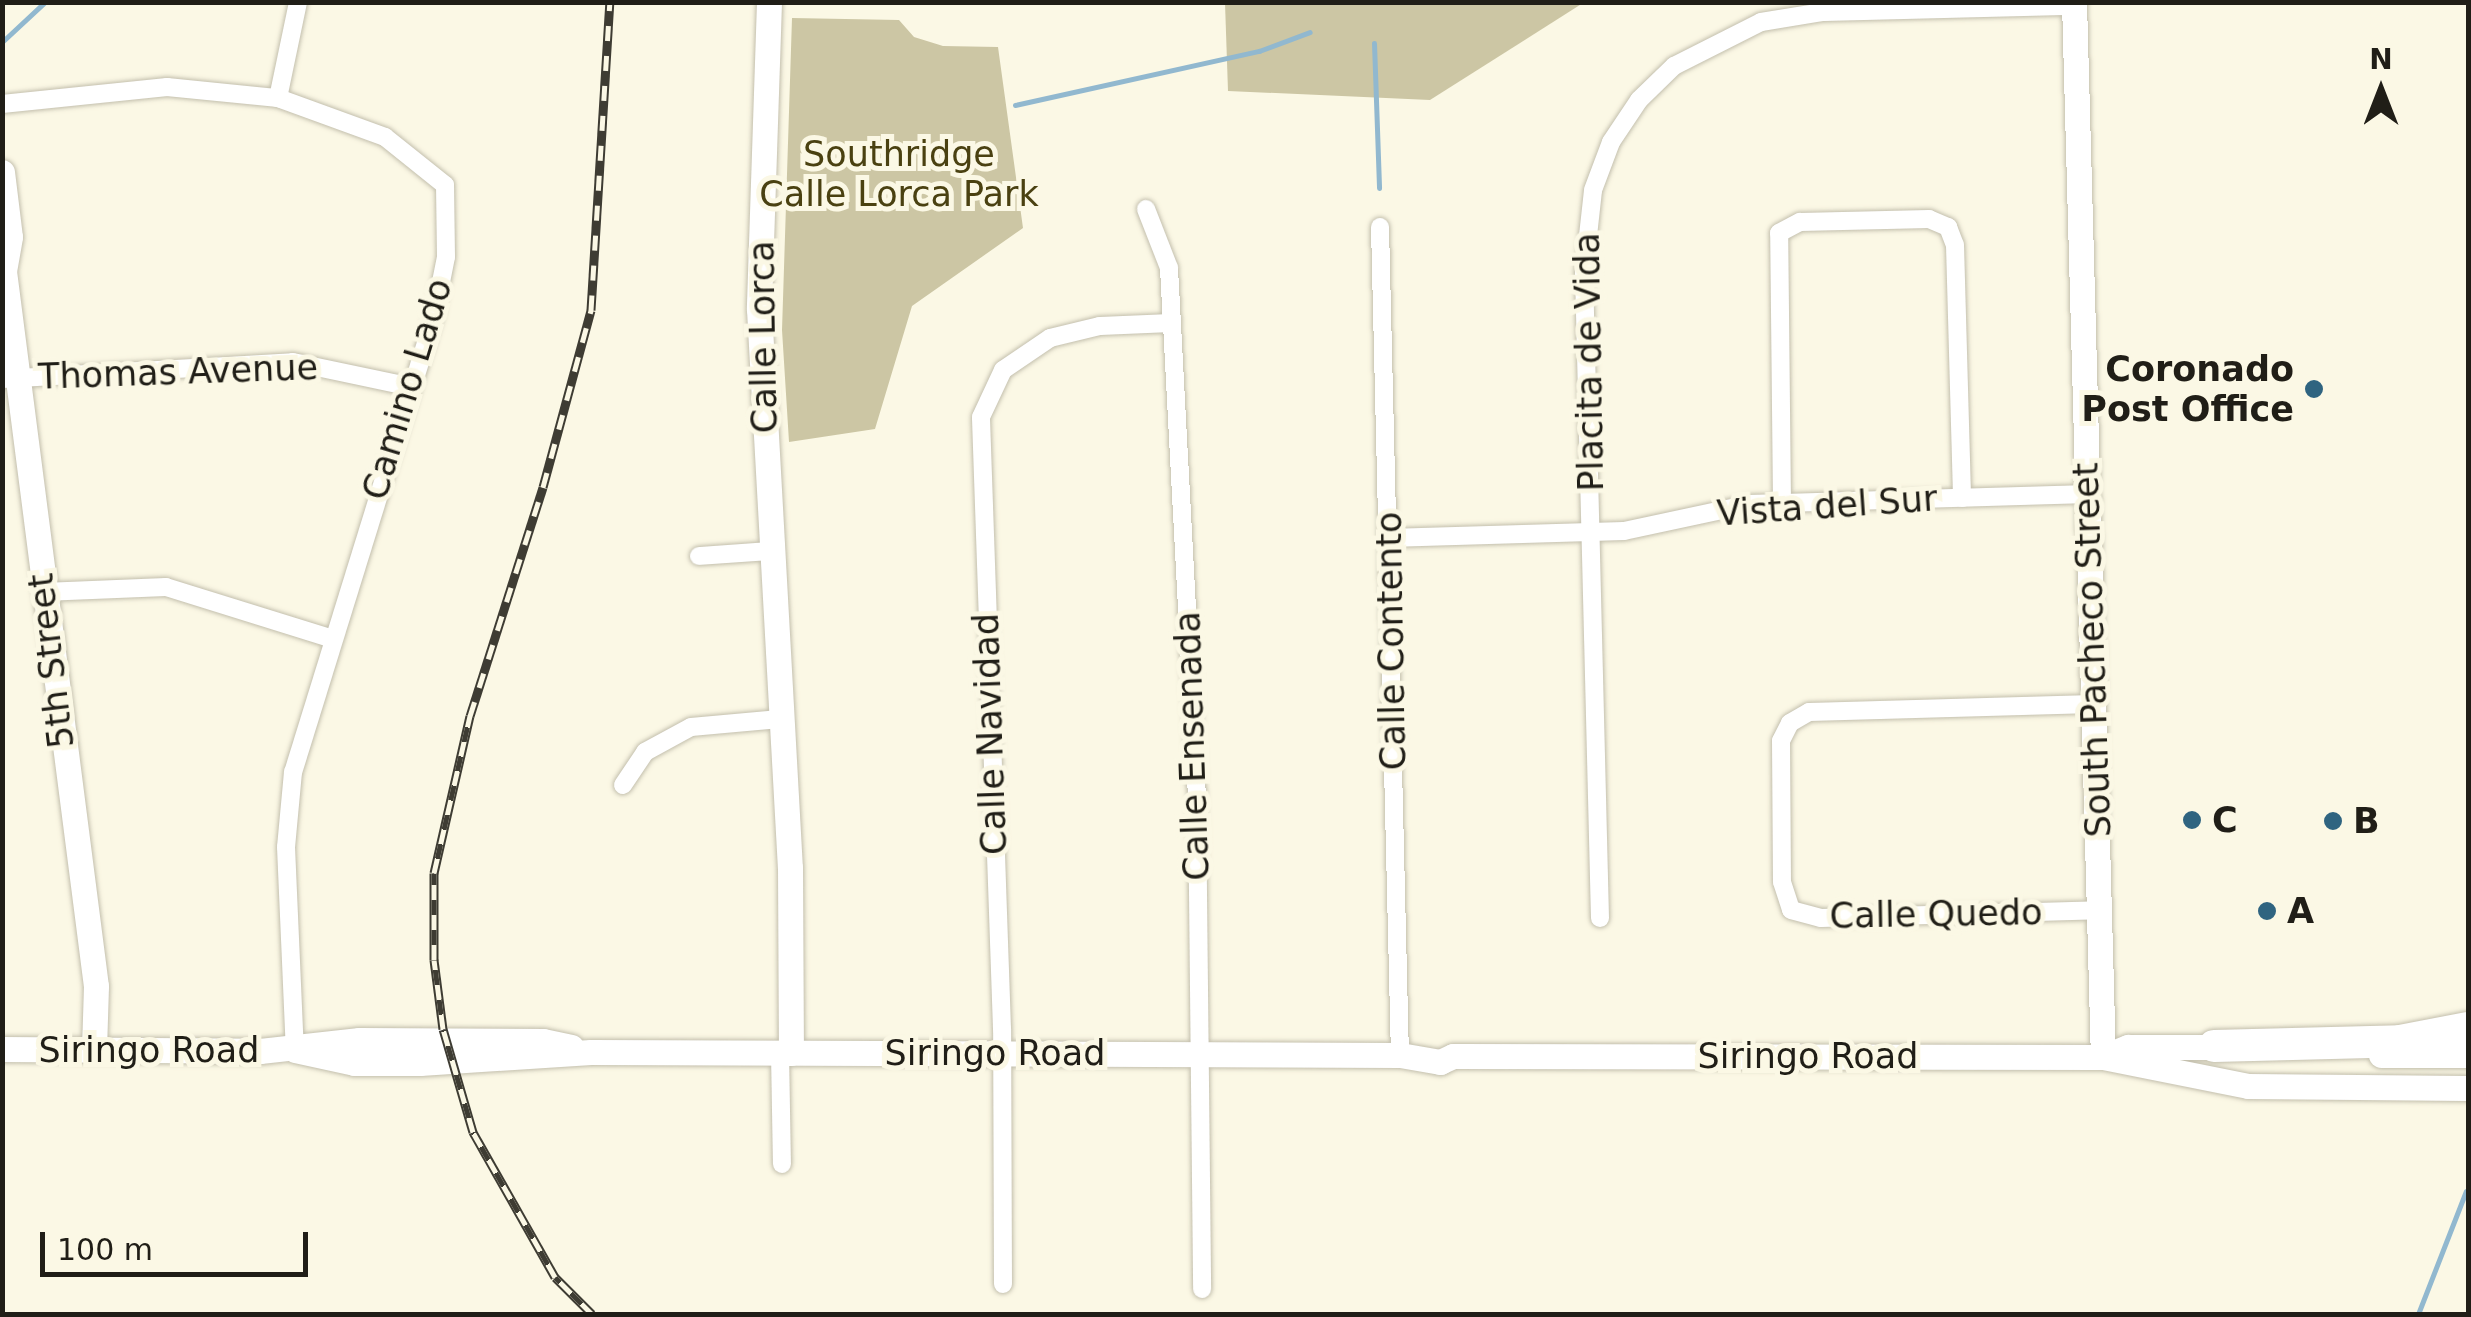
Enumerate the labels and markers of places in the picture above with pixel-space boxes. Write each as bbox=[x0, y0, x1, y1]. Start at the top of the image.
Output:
place label: Coronado Post Office bbox=[2081, 348, 2294, 430]
marker: Coronado Post Office bbox=[2303, 378, 2325, 400]
place label: C bbox=[2212, 799, 2238, 841]
place label: B bbox=[2353, 800, 2380, 842]
marker: C bbox=[2181, 809, 2203, 831]
marker: B bbox=[2322, 810, 2344, 832]
place label: A bbox=[2287, 890, 2314, 932]
marker: A bbox=[2256, 900, 2278, 922]

